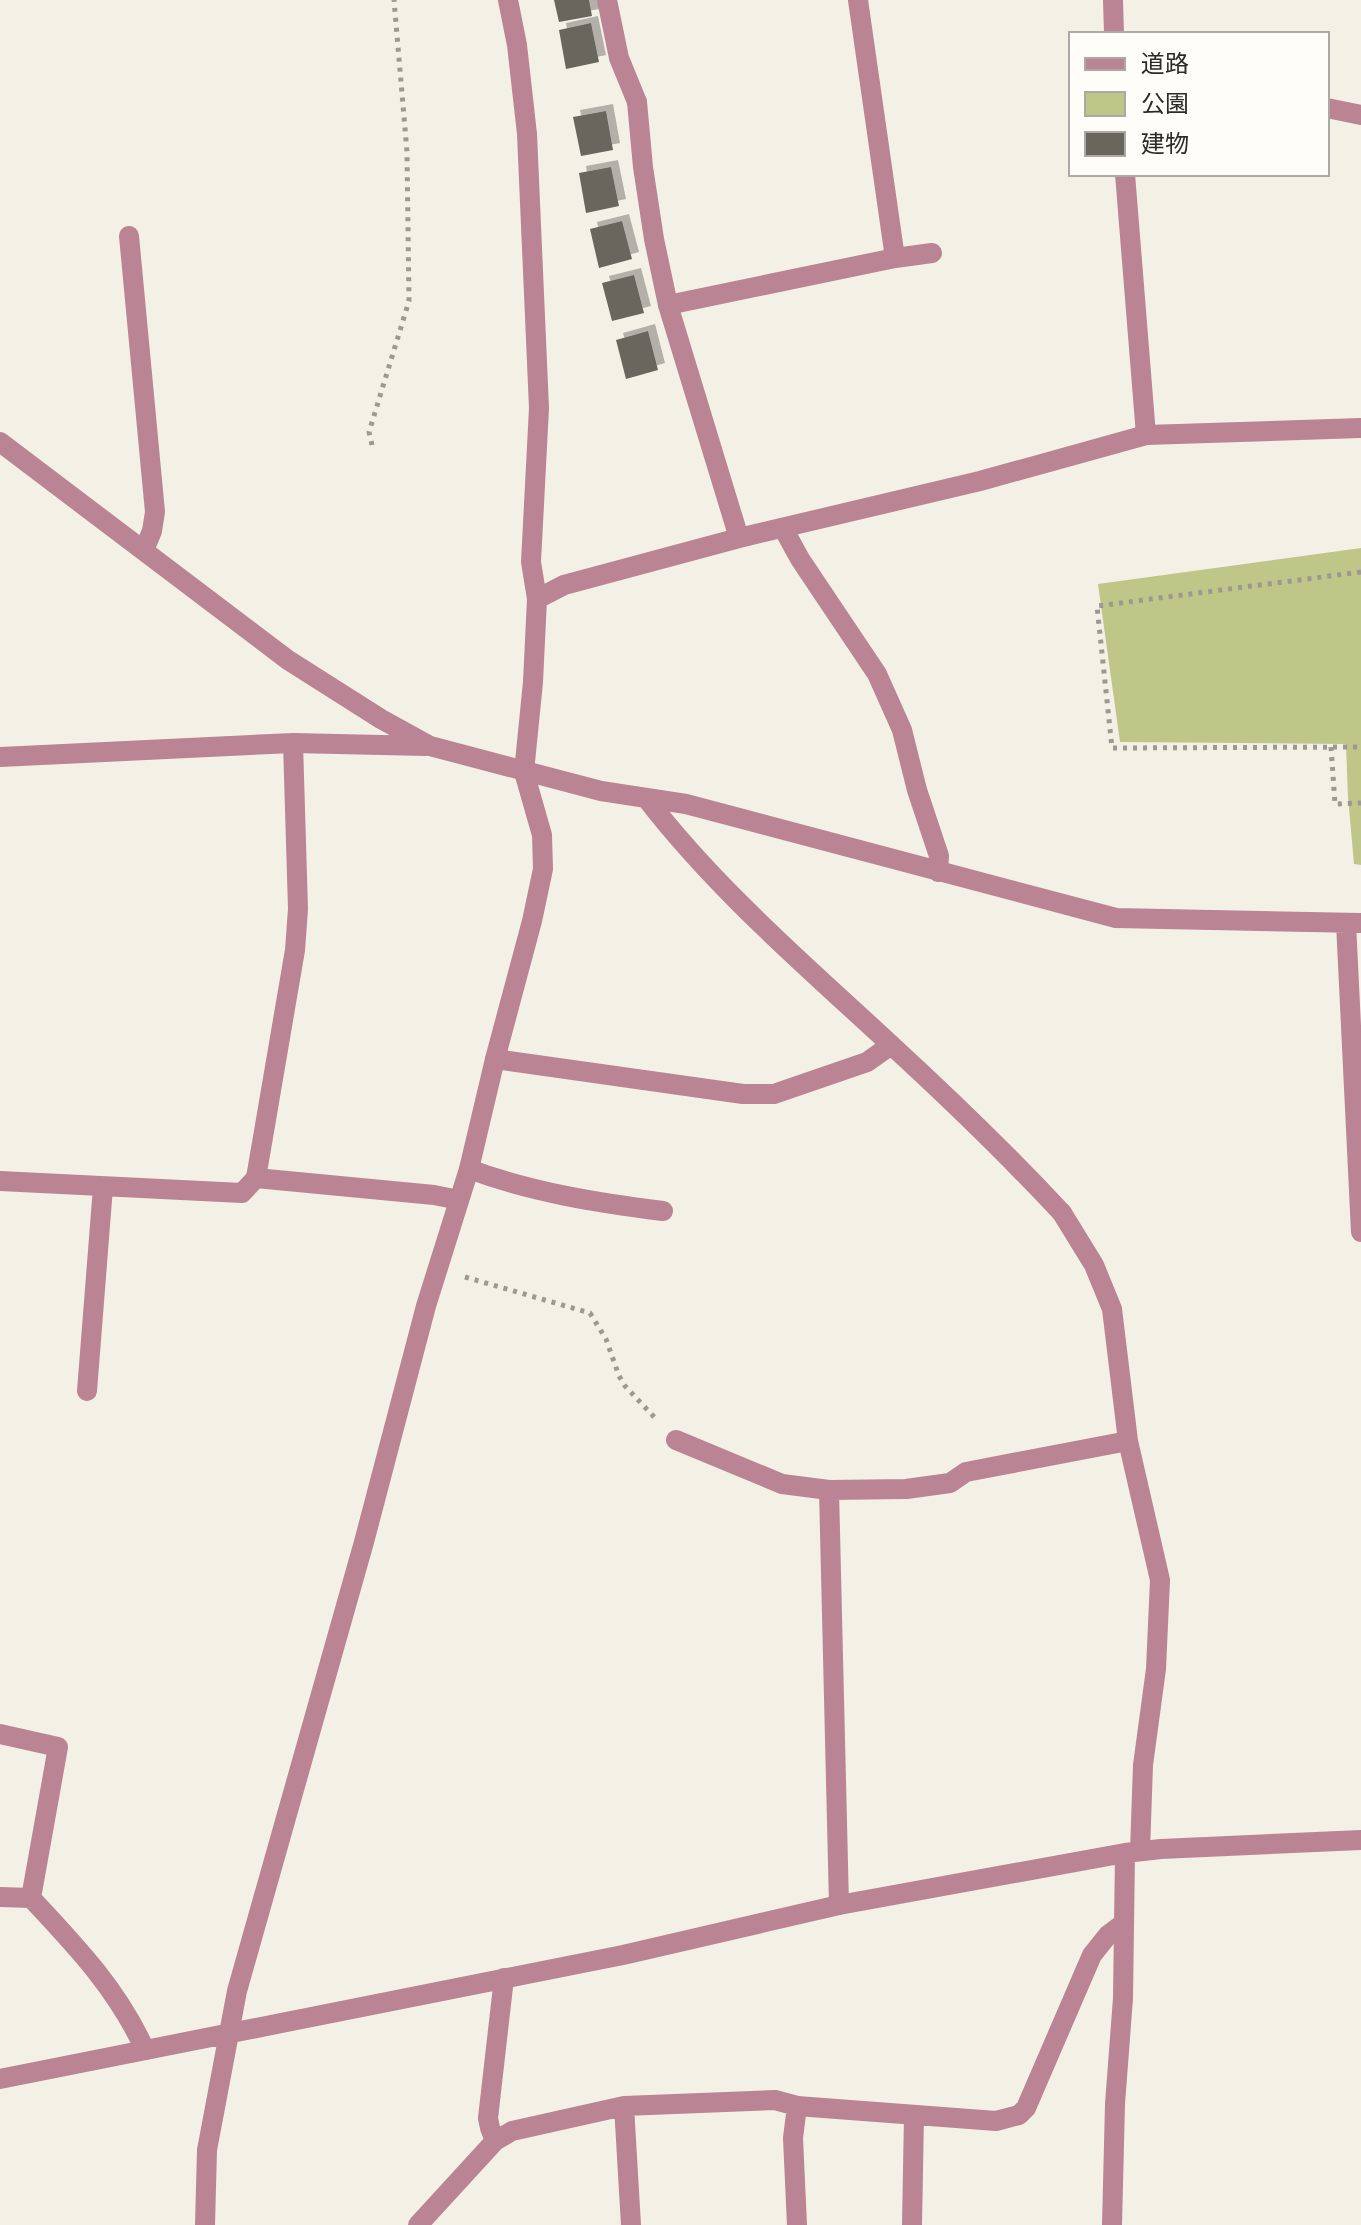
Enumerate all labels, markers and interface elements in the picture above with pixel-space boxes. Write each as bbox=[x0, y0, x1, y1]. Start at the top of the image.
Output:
legend bbox=[1069, 32, 1329, 176]
text: 道路 bbox=[1141, 44, 1189, 79]
text: 公園 bbox=[1141, 84, 1189, 119]
text: 建物 bbox=[1141, 124, 1189, 159]

